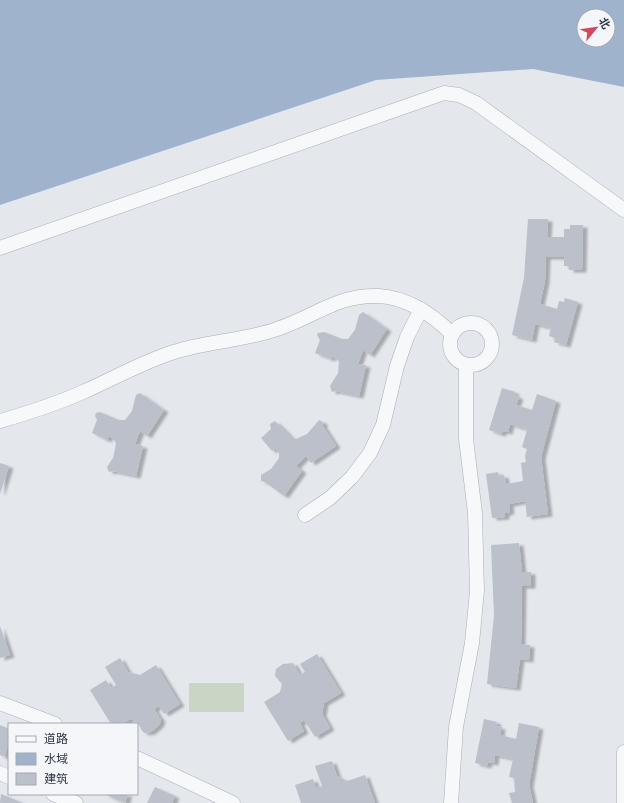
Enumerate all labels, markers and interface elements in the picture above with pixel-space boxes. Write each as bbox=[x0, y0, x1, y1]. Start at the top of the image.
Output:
north arrow bbox=[576, 8, 616, 48]
text: 北 bbox=[596, 15, 613, 31]
legend bbox=[8, 723, 138, 795]
text: 道路 bbox=[44, 732, 68, 746]
text: 水域 bbox=[44, 752, 68, 766]
text: 建筑 bbox=[44, 772, 68, 786]

